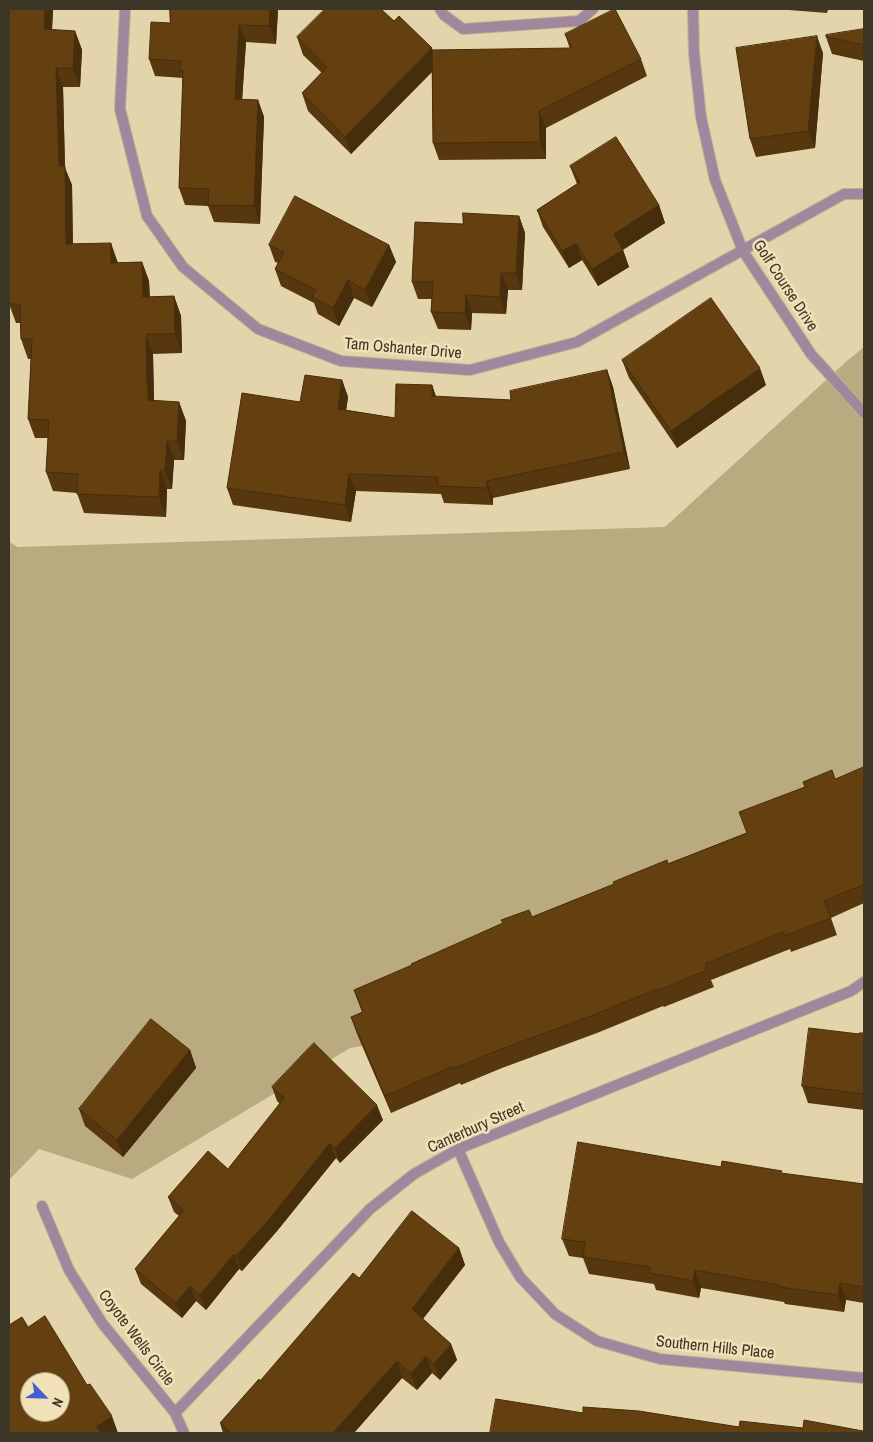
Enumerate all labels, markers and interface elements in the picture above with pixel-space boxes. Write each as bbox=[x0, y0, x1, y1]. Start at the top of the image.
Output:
street label: Golf Course Drive bbox=[748, 237, 822, 335]
street label: Tam Oshanter Drive bbox=[344, 334, 462, 364]
street label: Canterbury Street bbox=[425, 1098, 527, 1158]
street label: Coyote Wells Circle bbox=[94, 1286, 178, 1390]
street label: Southern Hills Place bbox=[655, 1332, 775, 1364]
north arrow bbox=[20, 1372, 70, 1422]
text: N bbox=[48, 1395, 68, 1410]

